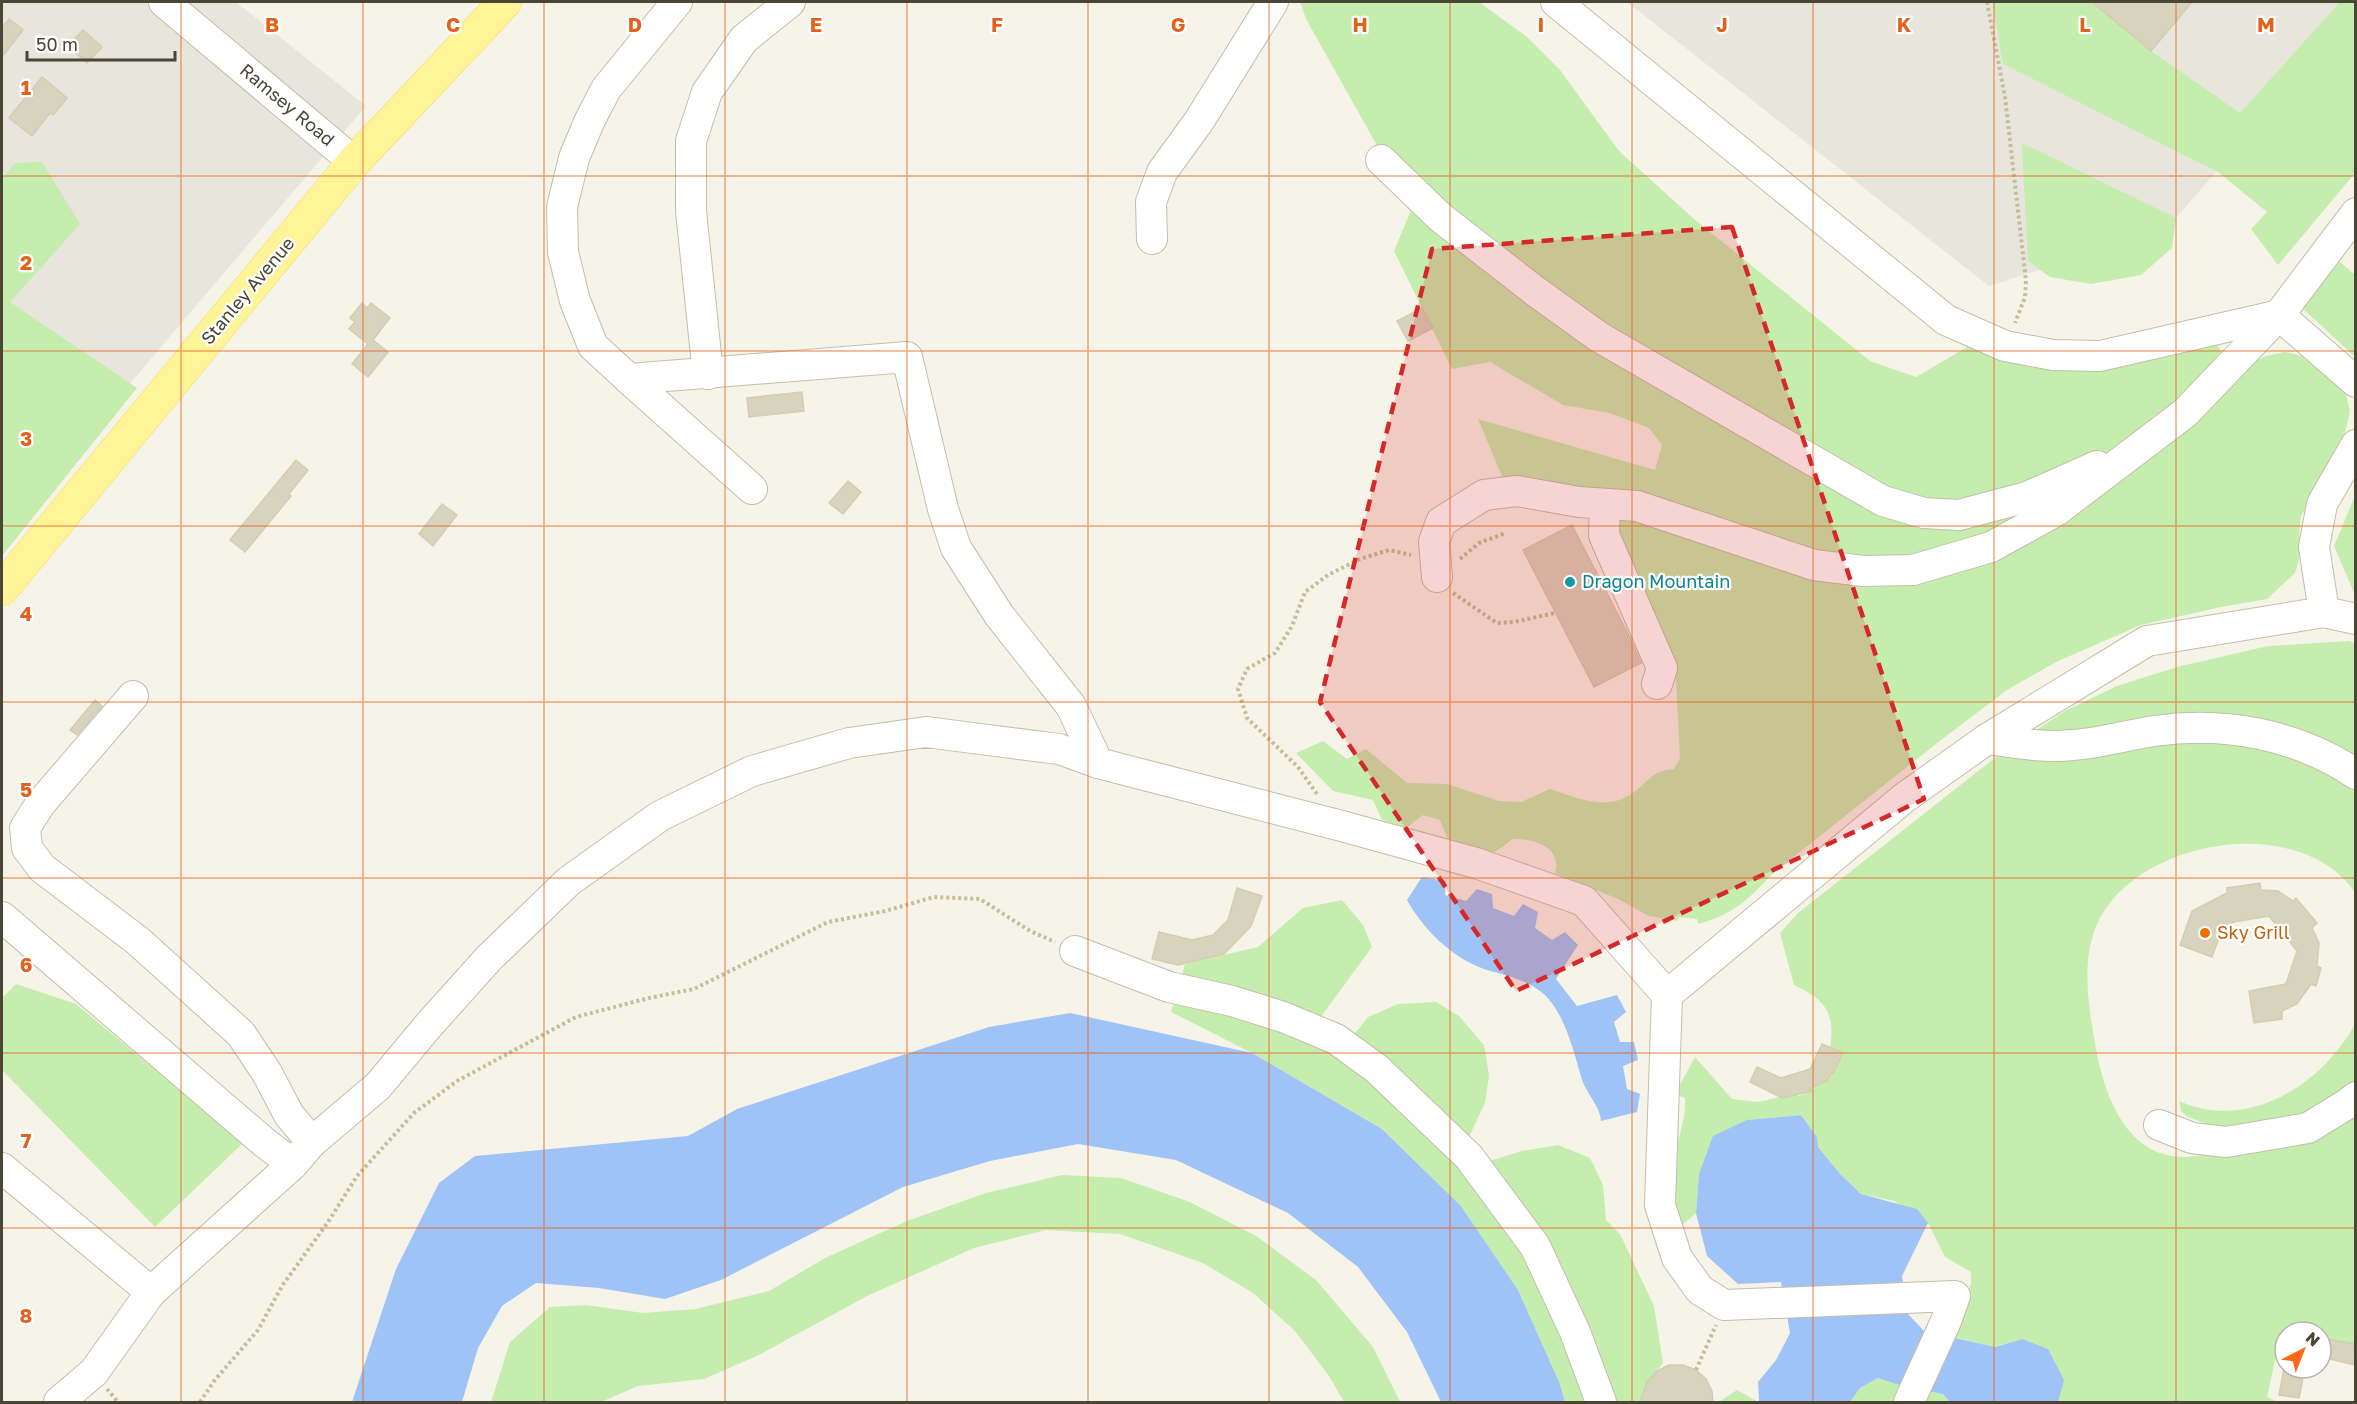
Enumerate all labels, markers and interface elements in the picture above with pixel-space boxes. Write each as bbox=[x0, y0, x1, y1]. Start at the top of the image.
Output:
text: B bbox=[265, 12, 279, 36]
text: C bbox=[446, 12, 460, 36]
text: D bbox=[628, 12, 642, 36]
text: E bbox=[810, 12, 822, 36]
text: F bbox=[991, 12, 1003, 36]
text: G bbox=[1171, 12, 1185, 36]
text: H bbox=[1352, 12, 1368, 36]
text: I bbox=[1538, 12, 1544, 36]
text: J bbox=[1716, 12, 1728, 36]
text: K bbox=[1897, 12, 1912, 36]
text: L bbox=[2079, 12, 2091, 36]
text: M bbox=[2257, 12, 2275, 36]
scale bar bbox=[27, 24, 176, 62]
text: 50 m bbox=[36, 33, 78, 55]
street label: Ramsey Road bbox=[236, 58, 339, 150]
text: 1 bbox=[21, 75, 31, 99]
street label: Stanley Avenue bbox=[196, 232, 299, 349]
text: 2 bbox=[20, 250, 32, 274]
text: 3 bbox=[20, 426, 32, 450]
place label: Dragon Mountain bbox=[1582, 570, 1730, 592]
marker: Dragon Mountain bbox=[1563, 575, 1577, 589]
text: 4 bbox=[20, 601, 32, 625]
text: 5 bbox=[20, 777, 32, 801]
place label: Sky Grill bbox=[2217, 921, 2290, 943]
marker: Sky Grill bbox=[2198, 926, 2212, 940]
text: 6 bbox=[20, 952, 32, 976]
text: 7 bbox=[21, 1128, 32, 1152]
text: 8 bbox=[20, 1303, 32, 1327]
north arrow bbox=[2273, 1320, 2333, 1380]
text: N bbox=[2302, 1327, 2324, 1350]

